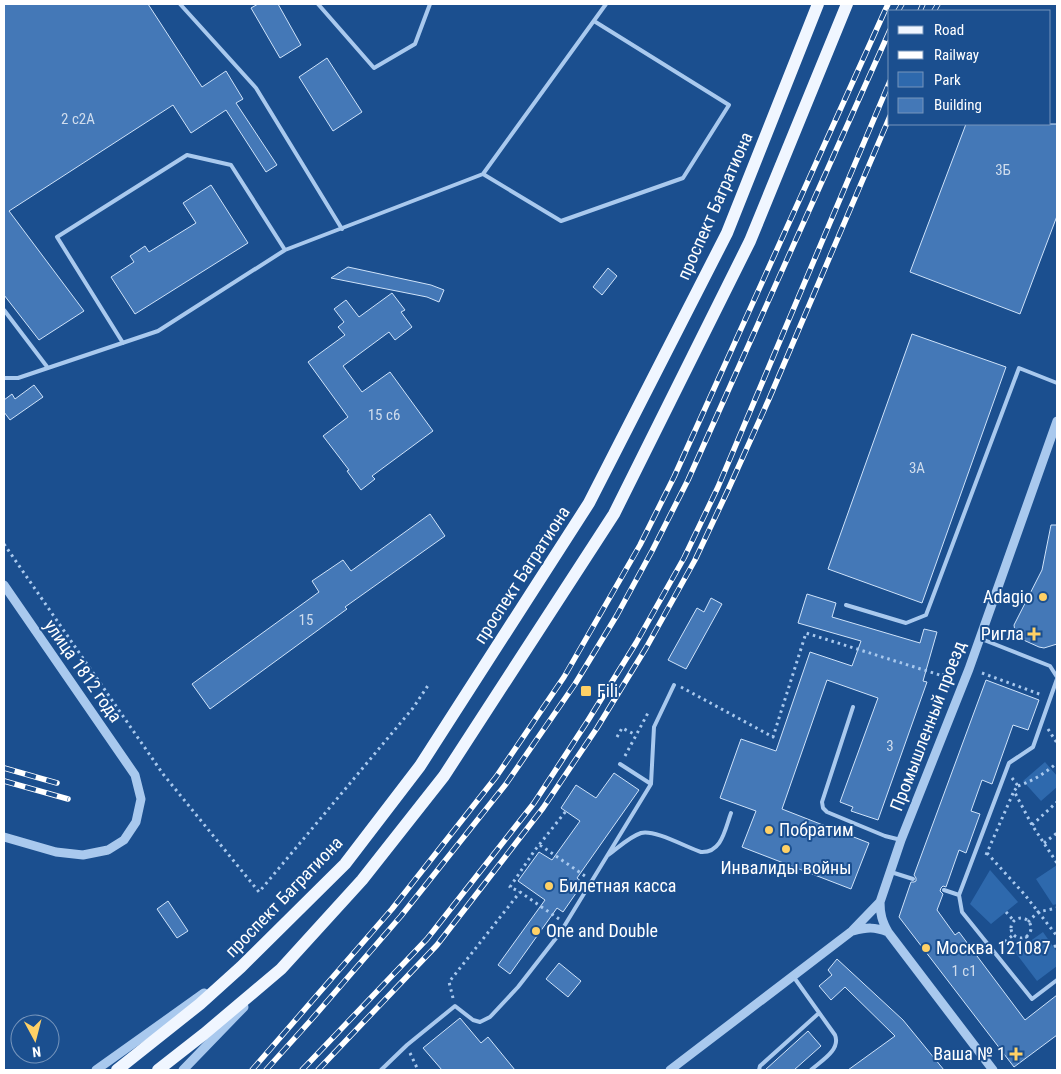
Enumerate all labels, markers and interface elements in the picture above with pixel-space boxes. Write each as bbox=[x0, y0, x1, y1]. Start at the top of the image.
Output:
legend bbox=[888, 10, 1051, 125]
text: Road bbox=[934, 21, 964, 39]
text: Railway bbox=[934, 46, 979, 64]
text: Park bbox=[934, 71, 961, 89]
text: Building bbox=[934, 96, 982, 114]
house number: 2 с2А bbox=[61, 110, 95, 128]
street label: проспект Багратиона bbox=[672, 129, 757, 283]
house number: 3Б bbox=[995, 161, 1011, 179]
house number: 15 с6 bbox=[368, 406, 400, 424]
house number: 3А bbox=[909, 459, 925, 477]
street label: проспект Багратиона bbox=[469, 502, 574, 647]
place label: Adagio bbox=[983, 586, 1033, 607]
marker: Adagio bbox=[1037, 591, 1049, 603]
house number: 15 bbox=[299, 611, 313, 629]
street label: улица 1812 года bbox=[40, 615, 127, 726]
place label: Ригла bbox=[981, 623, 1024, 644]
marker: Ригла bbox=[1028, 628, 1040, 640]
street label: Промышленный проезд bbox=[885, 638, 970, 814]
place label: Fili bbox=[597, 680, 618, 701]
marker: Fili bbox=[579, 684, 593, 698]
house number: 3 bbox=[886, 737, 894, 755]
place label: Побратим bbox=[779, 819, 854, 840]
marker: Побратим bbox=[763, 824, 775, 836]
street label: проспект Багратиона bbox=[221, 832, 347, 961]
marker: Инвалиды войны bbox=[780, 843, 792, 855]
place label: Инвалиды войны bbox=[720, 857, 852, 878]
place label: Билетная касса bbox=[559, 875, 676, 896]
marker: Билетная касса bbox=[543, 880, 555, 892]
place label: One and Double bbox=[546, 920, 658, 941]
marker: One and Double bbox=[530, 925, 542, 937]
place label: Москва 121087 bbox=[936, 937, 1051, 958]
marker: Москва 121087 bbox=[920, 942, 932, 954]
house number: 1 с1 bbox=[951, 962, 977, 980]
north arrow bbox=[10, 1014, 60, 1064]
text: N bbox=[31, 1043, 42, 1060]
place label: Ваша № 1 bbox=[933, 1043, 1006, 1064]
marker: Ваша № 1 bbox=[1010, 1048, 1022, 1060]

